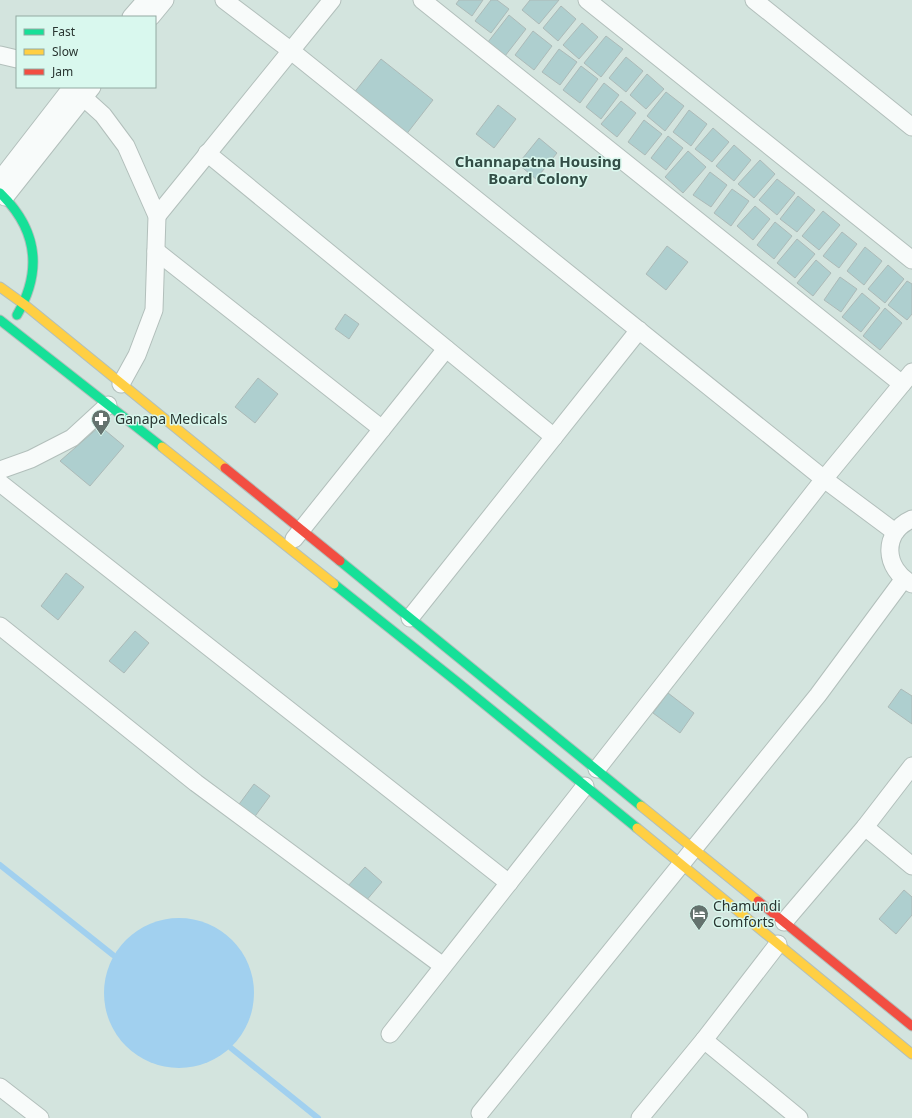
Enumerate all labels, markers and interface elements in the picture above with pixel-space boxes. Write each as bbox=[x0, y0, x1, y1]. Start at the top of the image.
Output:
legend bbox=[16, 16, 156, 88]
text: Fast bbox=[52, 23, 76, 40]
text: Slow bbox=[52, 43, 79, 60]
text: Jam bbox=[51, 63, 73, 80]
district label: Channapatna Housing Board Colony bbox=[455, 151, 621, 188]
pharmacy icon: Ganapa Medicals bbox=[90, 408, 112, 436]
place label: Ganapa Medicals bbox=[115, 409, 228, 428]
place label: Chamundi Comforts bbox=[713, 896, 781, 931]
hotel icon: Chamundi Comforts bbox=[688, 903, 710, 931]

